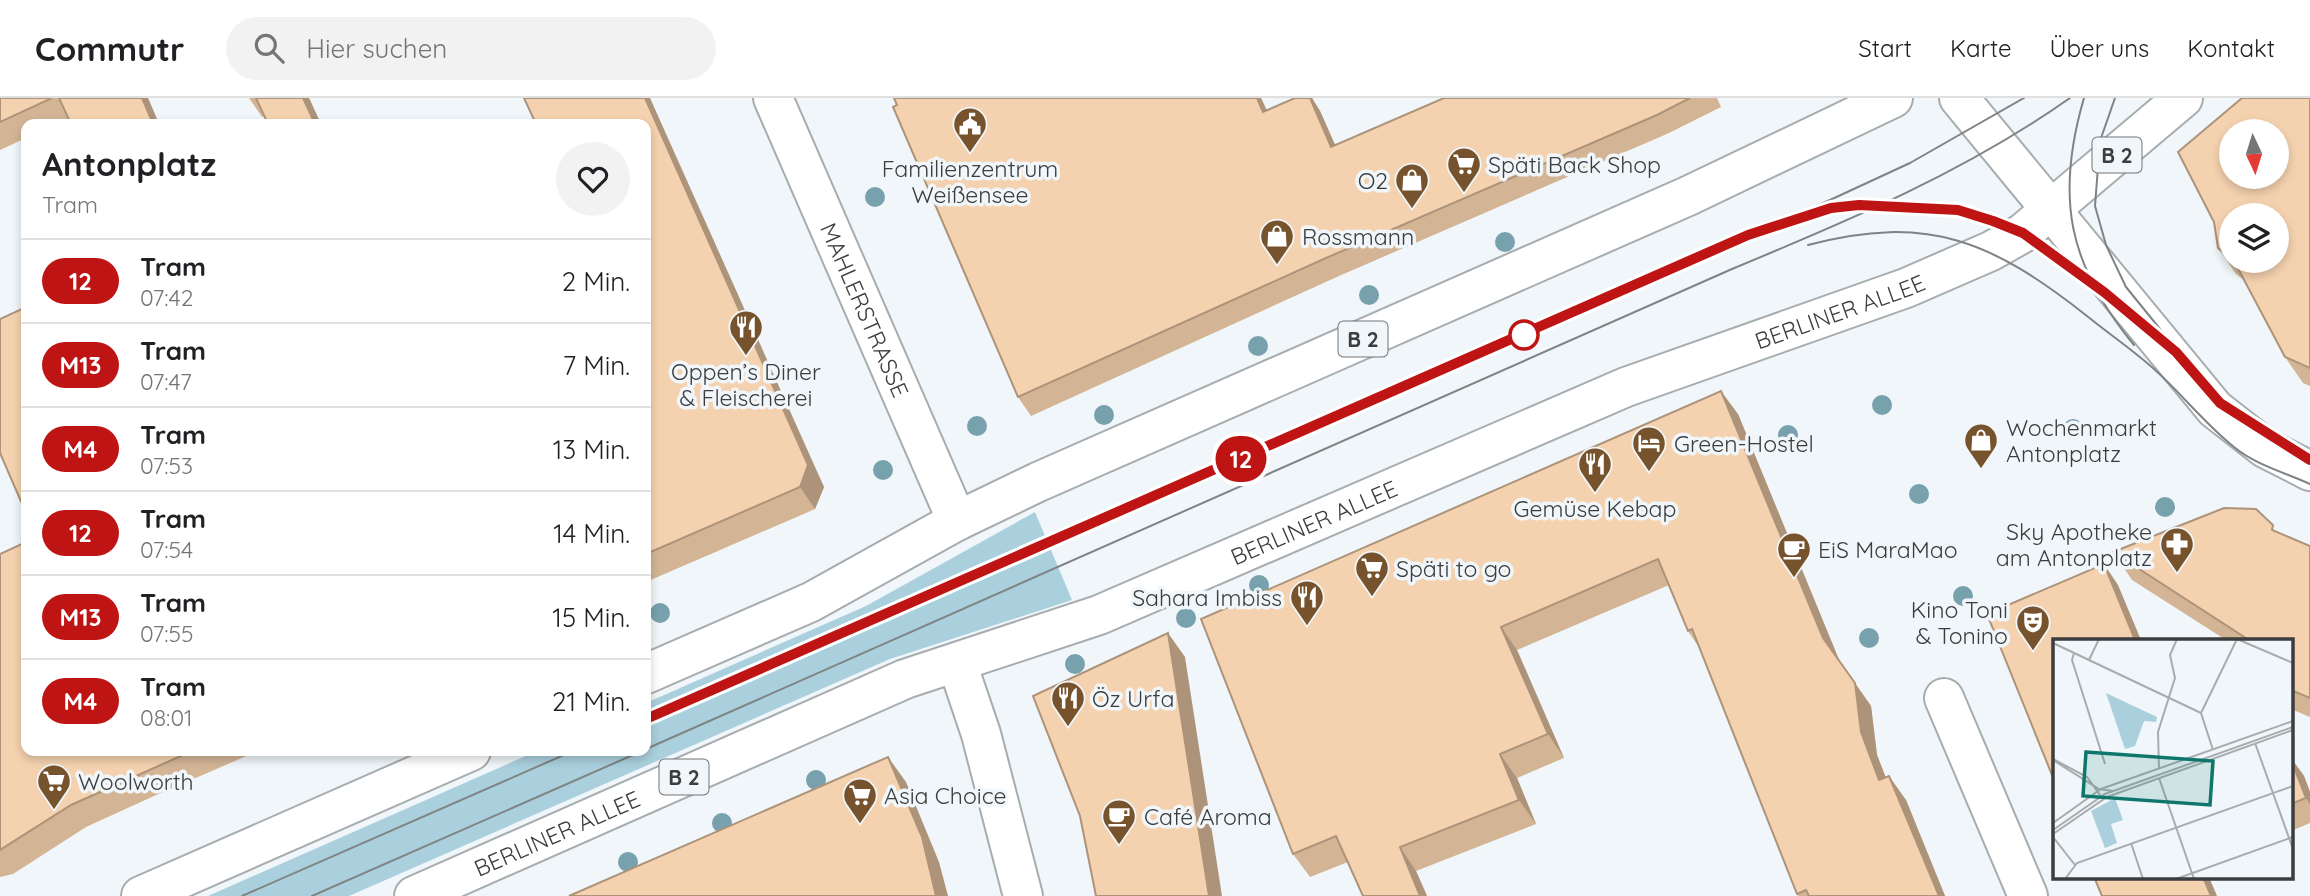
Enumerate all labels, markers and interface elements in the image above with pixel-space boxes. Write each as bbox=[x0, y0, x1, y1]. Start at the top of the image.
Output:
search box bbox=[226, 17, 716, 80]
text: Commutr bbox=[35, 28, 184, 69]
icon: search bbox=[250, 29, 288, 67]
text: Hier suchen bbox=[306, 32, 447, 65]
text: Start bbox=[1858, 33, 1912, 63]
text: Karte bbox=[1950, 33, 2011, 63]
text: Über uns bbox=[2049, 33, 2149, 63]
text: Kontakt bbox=[2187, 33, 2275, 63]
public building icon: Familienzentrum Weißensee bbox=[951, 105, 989, 154]
north arrow bbox=[2219, 119, 2289, 189]
map controls bbox=[2219, 119, 2289, 273]
road number: B 2 bbox=[2092, 138, 2142, 172]
button: heart bbox=[556, 142, 630, 216]
text: Antonplatz bbox=[42, 143, 216, 184]
supermarket icon: Späti Back Shop bbox=[1445, 145, 1483, 194]
place label: Späti Back Shop bbox=[1488, 150, 1661, 179]
place label: Familienzentrum Weißensee bbox=[882, 154, 1058, 209]
shop icon: O2 bbox=[1393, 161, 1431, 210]
place label: O2 bbox=[1358, 166, 1388, 195]
text: Tram bbox=[42, 190, 98, 219]
button: layers bbox=[2219, 203, 2289, 273]
shop icon: Rossmann bbox=[1258, 217, 1296, 266]
street label: MAHLERSTRASSE bbox=[814, 218, 916, 402]
place label: Rossmann bbox=[1302, 222, 1414, 251]
text: Tram bbox=[140, 250, 206, 283]
text: 2 Min. bbox=[562, 265, 630, 298]
text: 12 bbox=[69, 266, 92, 296]
street label: BERLINER ALLEE bbox=[1751, 267, 1929, 355]
text: 07:42 bbox=[140, 283, 193, 312]
restaurant icon: Oppen’s Diner & Fleischerei bbox=[727, 308, 765, 357]
unlabelled marker bbox=[1509, 320, 1539, 350]
road number: B 2 bbox=[1338, 322, 1388, 356]
text: Tram bbox=[140, 334, 206, 367]
text: 7 Min. bbox=[563, 349, 630, 382]
text: M13 bbox=[60, 350, 101, 380]
place label: Oppen’s Diner & Fleischerei bbox=[671, 357, 821, 412]
text: 07:47 bbox=[140, 367, 192, 396]
place label: Wochenmarkt Antonplatz bbox=[2006, 413, 2157, 468]
text: Tram bbox=[140, 418, 206, 451]
shop icon: Wochenmarkt Antonplatz bbox=[1962, 421, 2000, 470]
hotel icon: Green-Hostel bbox=[1630, 424, 1668, 473]
place label: Green-Hostel bbox=[1674, 429, 1814, 458]
text: 13 Min. bbox=[553, 433, 630, 466]
text: M4 bbox=[64, 434, 97, 464]
line badge: 12 bbox=[1210, 436, 1272, 482]
text: 12 bbox=[1230, 444, 1253, 474]
restaurant icon: Gemüse Kebap bbox=[1576, 445, 1614, 494]
text: 07:53 bbox=[140, 451, 193, 480]
street label: BERLINER ALLEE bbox=[1226, 473, 1401, 571]
place label: Gemüse Kebap bbox=[1514, 494, 1676, 523]
text: Tram bbox=[140, 502, 206, 535]
text: 14 Min. bbox=[553, 517, 630, 550]
place label: Sky Apotheke am Antonplatz bbox=[1996, 517, 2152, 572]
text: 12 bbox=[69, 518, 92, 548]
pharmacy icon: Sky Apotheke am Antonplatz bbox=[2158, 525, 2196, 574]
cafe icon: EiS MaraMao bbox=[1775, 530, 1813, 579]
text: 07:54 bbox=[140, 535, 193, 564]
place label: EiS MaraMao bbox=[1818, 535, 1958, 564]
supermarket icon: Späti to go bbox=[1353, 549, 1391, 598]
place label: Späti to go bbox=[1396, 554, 1511, 583]
restaurant icon: Sahara Imbiss bbox=[1288, 578, 1326, 627]
place label: Sahara Imbiss bbox=[1132, 583, 1282, 612]
text: Tram bbox=[140, 586, 206, 619]
place label: Kino Toni & Tonino bbox=[1911, 595, 2008, 650]
text: 15 Min. bbox=[552, 601, 630, 634]
text: M13 bbox=[60, 602, 101, 632]
theatre icon: Kino Toni & Tonino bbox=[2014, 603, 2052, 652]
text: 07:55 bbox=[140, 619, 194, 648]
inset map bbox=[2053, 639, 2292, 878]
text: Tram bbox=[140, 670, 206, 703]
restaurant icon: Öz Urfa bbox=[1049, 679, 1087, 728]
place label: Öz Urfa bbox=[1092, 684, 1174, 713]
text: 21 Min. bbox=[552, 685, 630, 718]
text: M4 bbox=[64, 686, 97, 716]
text: 08:01 bbox=[140, 703, 193, 732]
road number: B 2 bbox=[660, 760, 708, 794]
supermarket icon: Woolworth bbox=[35, 762, 73, 811]
place label: Woolworth bbox=[78, 767, 194, 796]
supermarket icon: Asia Choice bbox=[841, 776, 879, 825]
place label: Asia Choice bbox=[884, 781, 1007, 810]
street label: BERLINER ALLEE bbox=[469, 784, 644, 882]
cafe icon: Café Aroma bbox=[1100, 797, 1138, 846]
place label: Café Aroma bbox=[1144, 802, 1272, 831]

